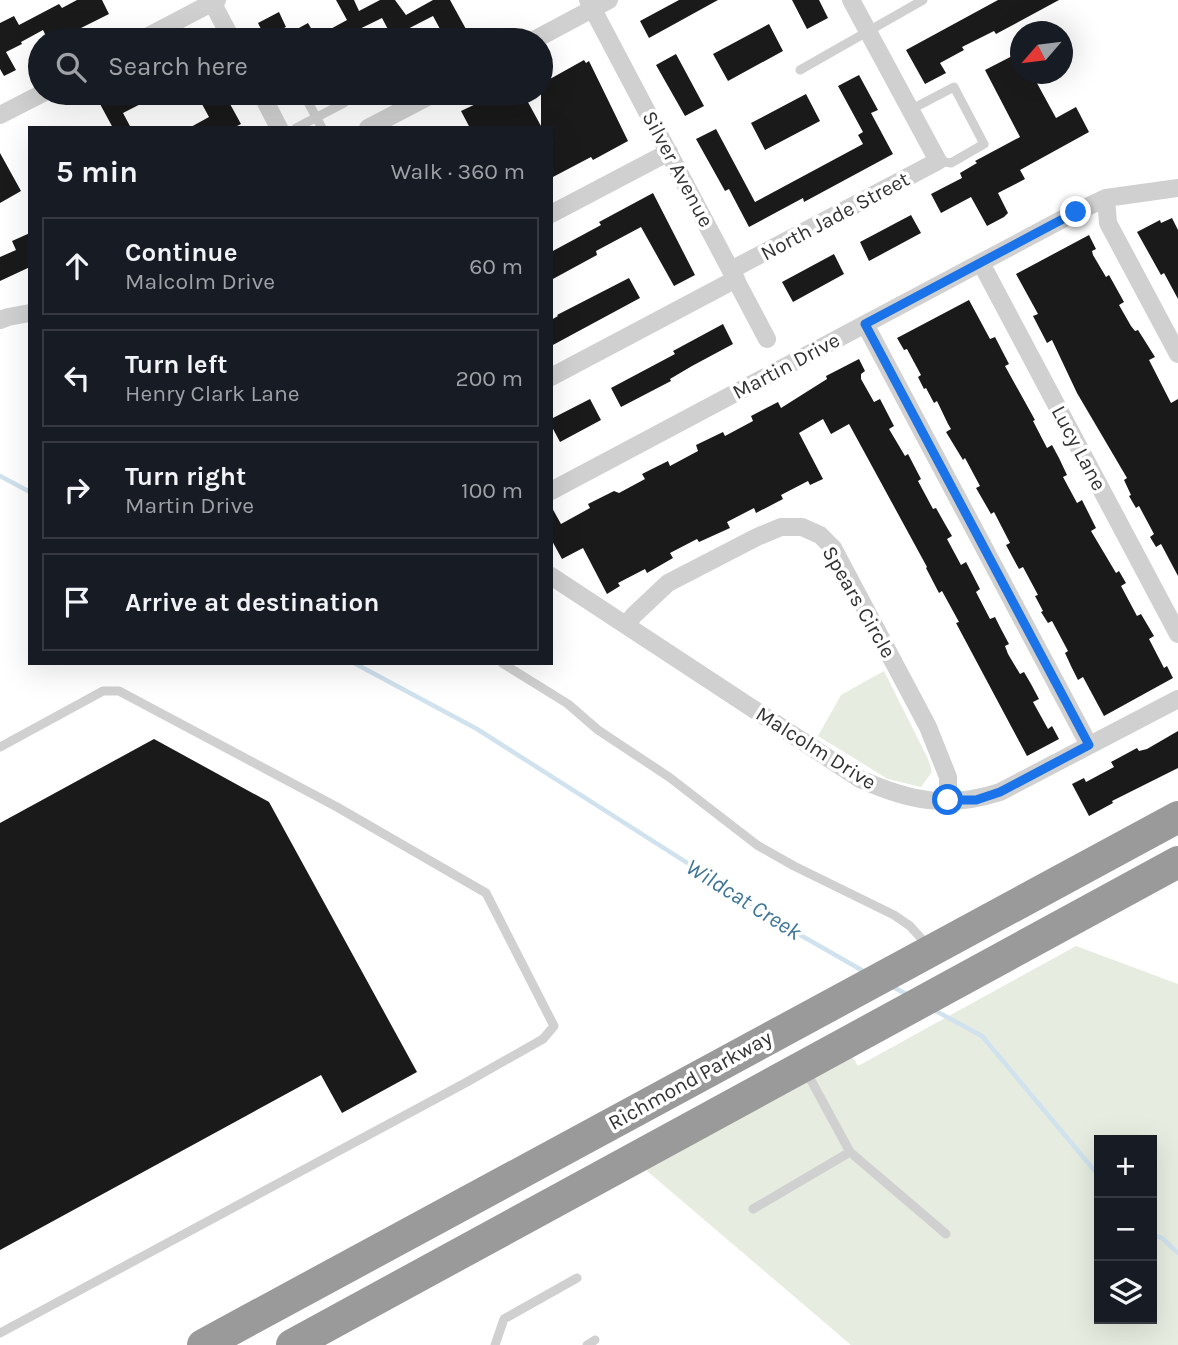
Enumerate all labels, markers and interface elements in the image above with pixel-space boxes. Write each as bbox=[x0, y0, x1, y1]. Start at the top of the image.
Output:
north arrow bbox=[1010, 21, 1073, 84]
search box bbox=[28, 28, 553, 105]
icon: search bbox=[52, 48, 90, 86]
text: Search here bbox=[108, 51, 248, 82]
street label: Silver Avenue bbox=[637, 107, 719, 231]
text: 5 min bbox=[56, 154, 138, 190]
text: Walk · 360 m bbox=[391, 158, 525, 185]
street label: North Jade Street bbox=[757, 167, 914, 265]
route end bbox=[1060, 196, 1091, 227]
text: Continue bbox=[125, 237, 237, 268]
icon: ahead bbox=[58, 247, 96, 285]
text: 60 m bbox=[469, 253, 523, 280]
text: Malcolm Drive bbox=[125, 268, 275, 295]
street label: Martin Drive bbox=[728, 328, 844, 404]
text: Turn left bbox=[125, 349, 227, 380]
icon: left bbox=[58, 359, 96, 397]
text: 200 m bbox=[455, 365, 523, 392]
text: Henry Clark Lane bbox=[125, 380, 300, 407]
street label: Lucy Lane bbox=[1047, 401, 1111, 495]
text: Turn right bbox=[125, 461, 246, 492]
icon: right bbox=[58, 471, 96, 509]
text: 100 m bbox=[461, 477, 523, 504]
text: Martin Drive bbox=[125, 492, 254, 519]
street label: Spears Circle bbox=[817, 542, 901, 662]
icon: arrive bbox=[58, 583, 96, 621]
text: Arrive at destination bbox=[125, 587, 379, 618]
street label: Malcolm Drive bbox=[752, 701, 880, 795]
route start bbox=[932, 784, 963, 815]
water label: Wildcat Creek bbox=[681, 853, 807, 946]
street label: Richmond Parkway bbox=[604, 1025, 776, 1135]
map controls bbox=[1094, 1135, 1157, 1324]
button: + bbox=[1094, 1135, 1157, 1198]
button: − bbox=[1094, 1198, 1157, 1261]
button: layers bbox=[1094, 1261, 1157, 1324]

